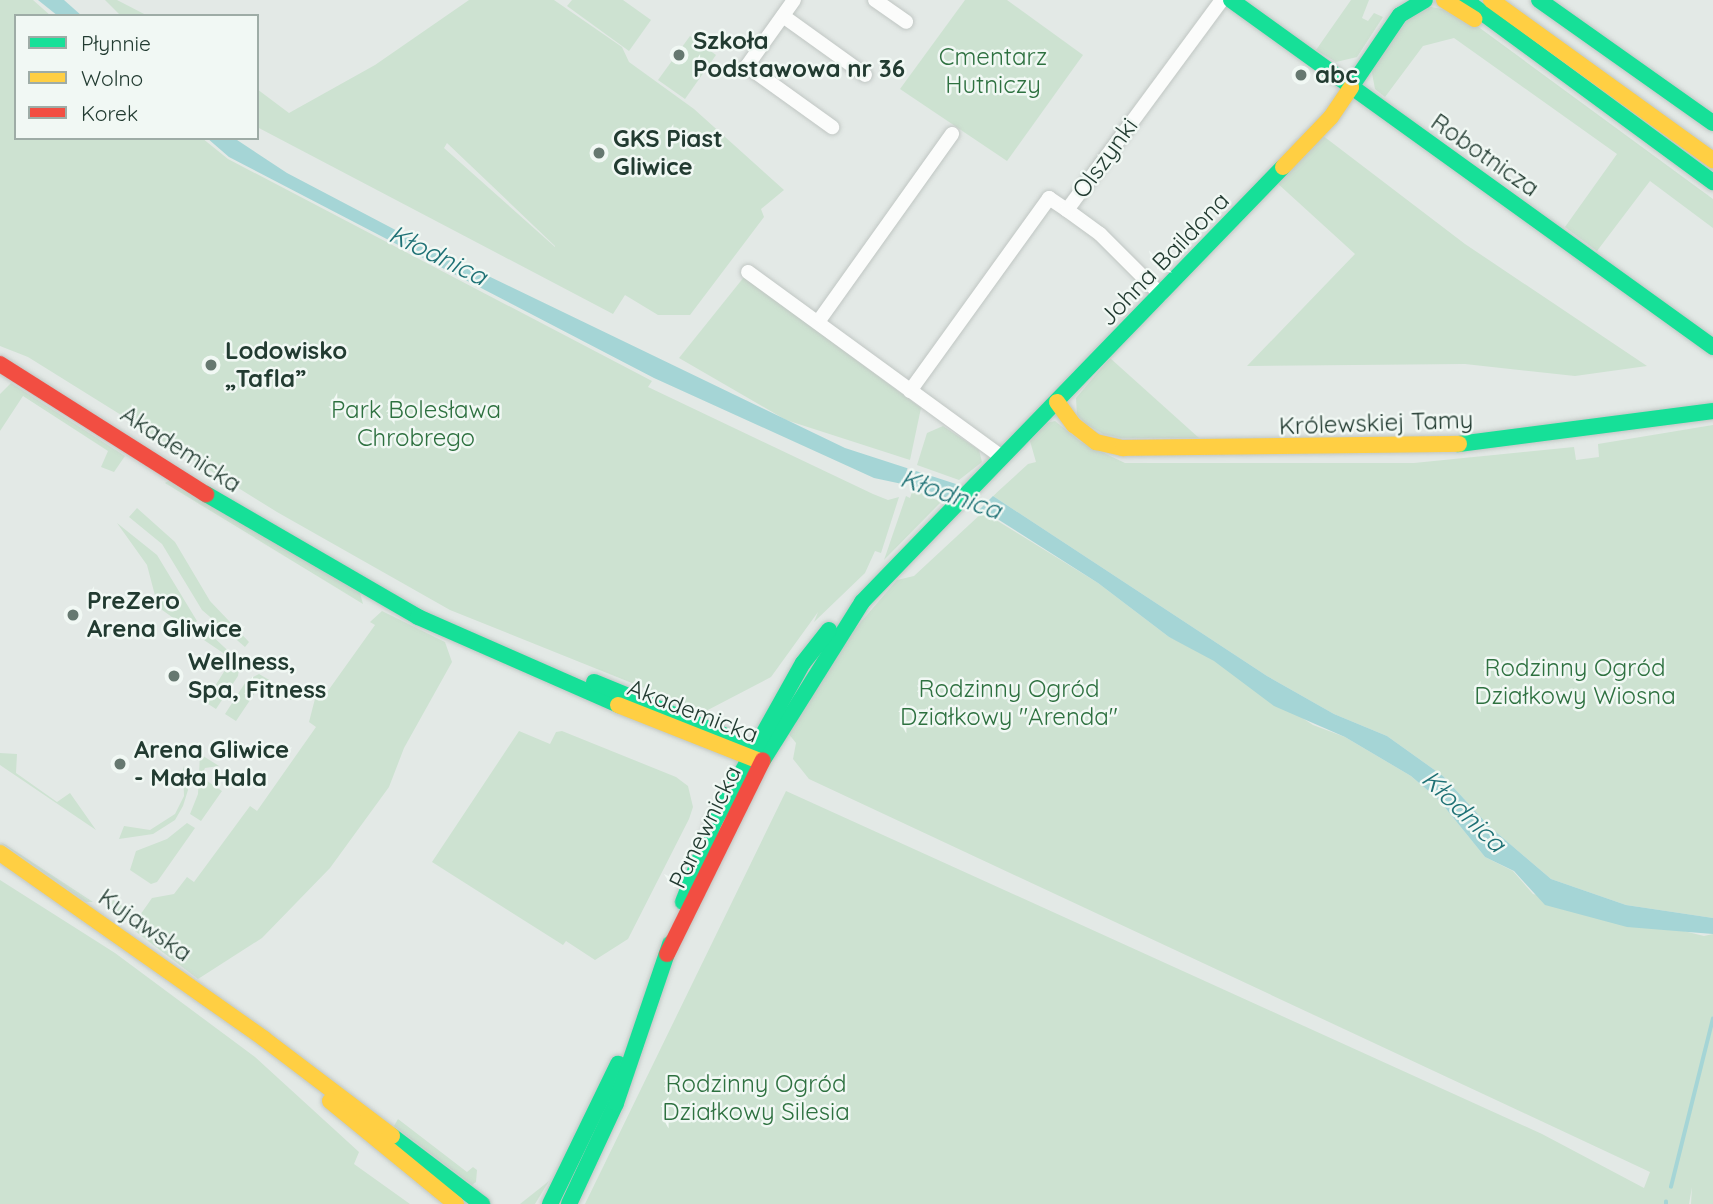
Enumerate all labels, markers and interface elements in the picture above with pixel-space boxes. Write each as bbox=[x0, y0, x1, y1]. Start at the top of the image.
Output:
legend bbox=[14, 14, 259, 140]
place label: Szkoła Podstawowa nr 36 bbox=[693, 27, 905, 83]
text: Płynnie bbox=[81, 30, 151, 56]
park label: Cmentarz Hutniczy bbox=[939, 43, 1047, 99]
marker: Szkoła Podstawowa nr 36 bbox=[671, 47, 687, 63]
place label: abc bbox=[1315, 61, 1358, 89]
text: Wolno bbox=[81, 65, 143, 91]
marker: abc bbox=[1293, 67, 1309, 83]
text: Korek bbox=[81, 100, 138, 126]
street label: Robotnicza bbox=[1425, 107, 1545, 203]
street label: Olszynki bbox=[1066, 112, 1144, 204]
place label: GKS Piast Gliwice bbox=[613, 125, 723, 181]
marker: GKS Piast Gliwice bbox=[591, 145, 607, 161]
street label: Johna Baildona bbox=[1093, 186, 1235, 332]
water label: Kłodnica bbox=[384, 218, 492, 292]
place label: Lodowisko „Tafla” bbox=[225, 337, 347, 393]
marker: Lodowisko „Tafla” bbox=[203, 357, 219, 373]
park label: Park Bolesława Chrobrego bbox=[331, 396, 501, 452]
street label: Akademicka bbox=[115, 399, 247, 499]
street label: Królewskiej Tamy bbox=[1278, 405, 1474, 441]
water label: Kłodnica bbox=[896, 462, 1006, 526]
place label: PreZero Arena Gliwice bbox=[87, 587, 242, 643]
marker: PreZero Arena Gliwice bbox=[65, 607, 81, 623]
place label: Wellness, Spa, Fitness bbox=[188, 648, 326, 704]
park label: Rodzinny Ogród Działkowy Wiosna bbox=[1474, 654, 1676, 710]
marker: Wellness, Spa, Fitness bbox=[166, 668, 182, 684]
street label: Akademicka bbox=[624, 673, 762, 749]
park label: Rodzinny Ogród Działkowy "Arenda" bbox=[900, 675, 1118, 731]
place label: Arena Gliwice - Mała Hala bbox=[134, 736, 289, 792]
marker: Arena Gliwice - Mała Hala bbox=[112, 756, 128, 772]
street label: Panewnicka bbox=[663, 761, 747, 893]
water label: Kłodnica bbox=[1415, 763, 1513, 859]
street label: Kujawska bbox=[93, 883, 197, 967]
park label: Rodzinny Ogród Działkowy Silesia bbox=[662, 1070, 850, 1126]

